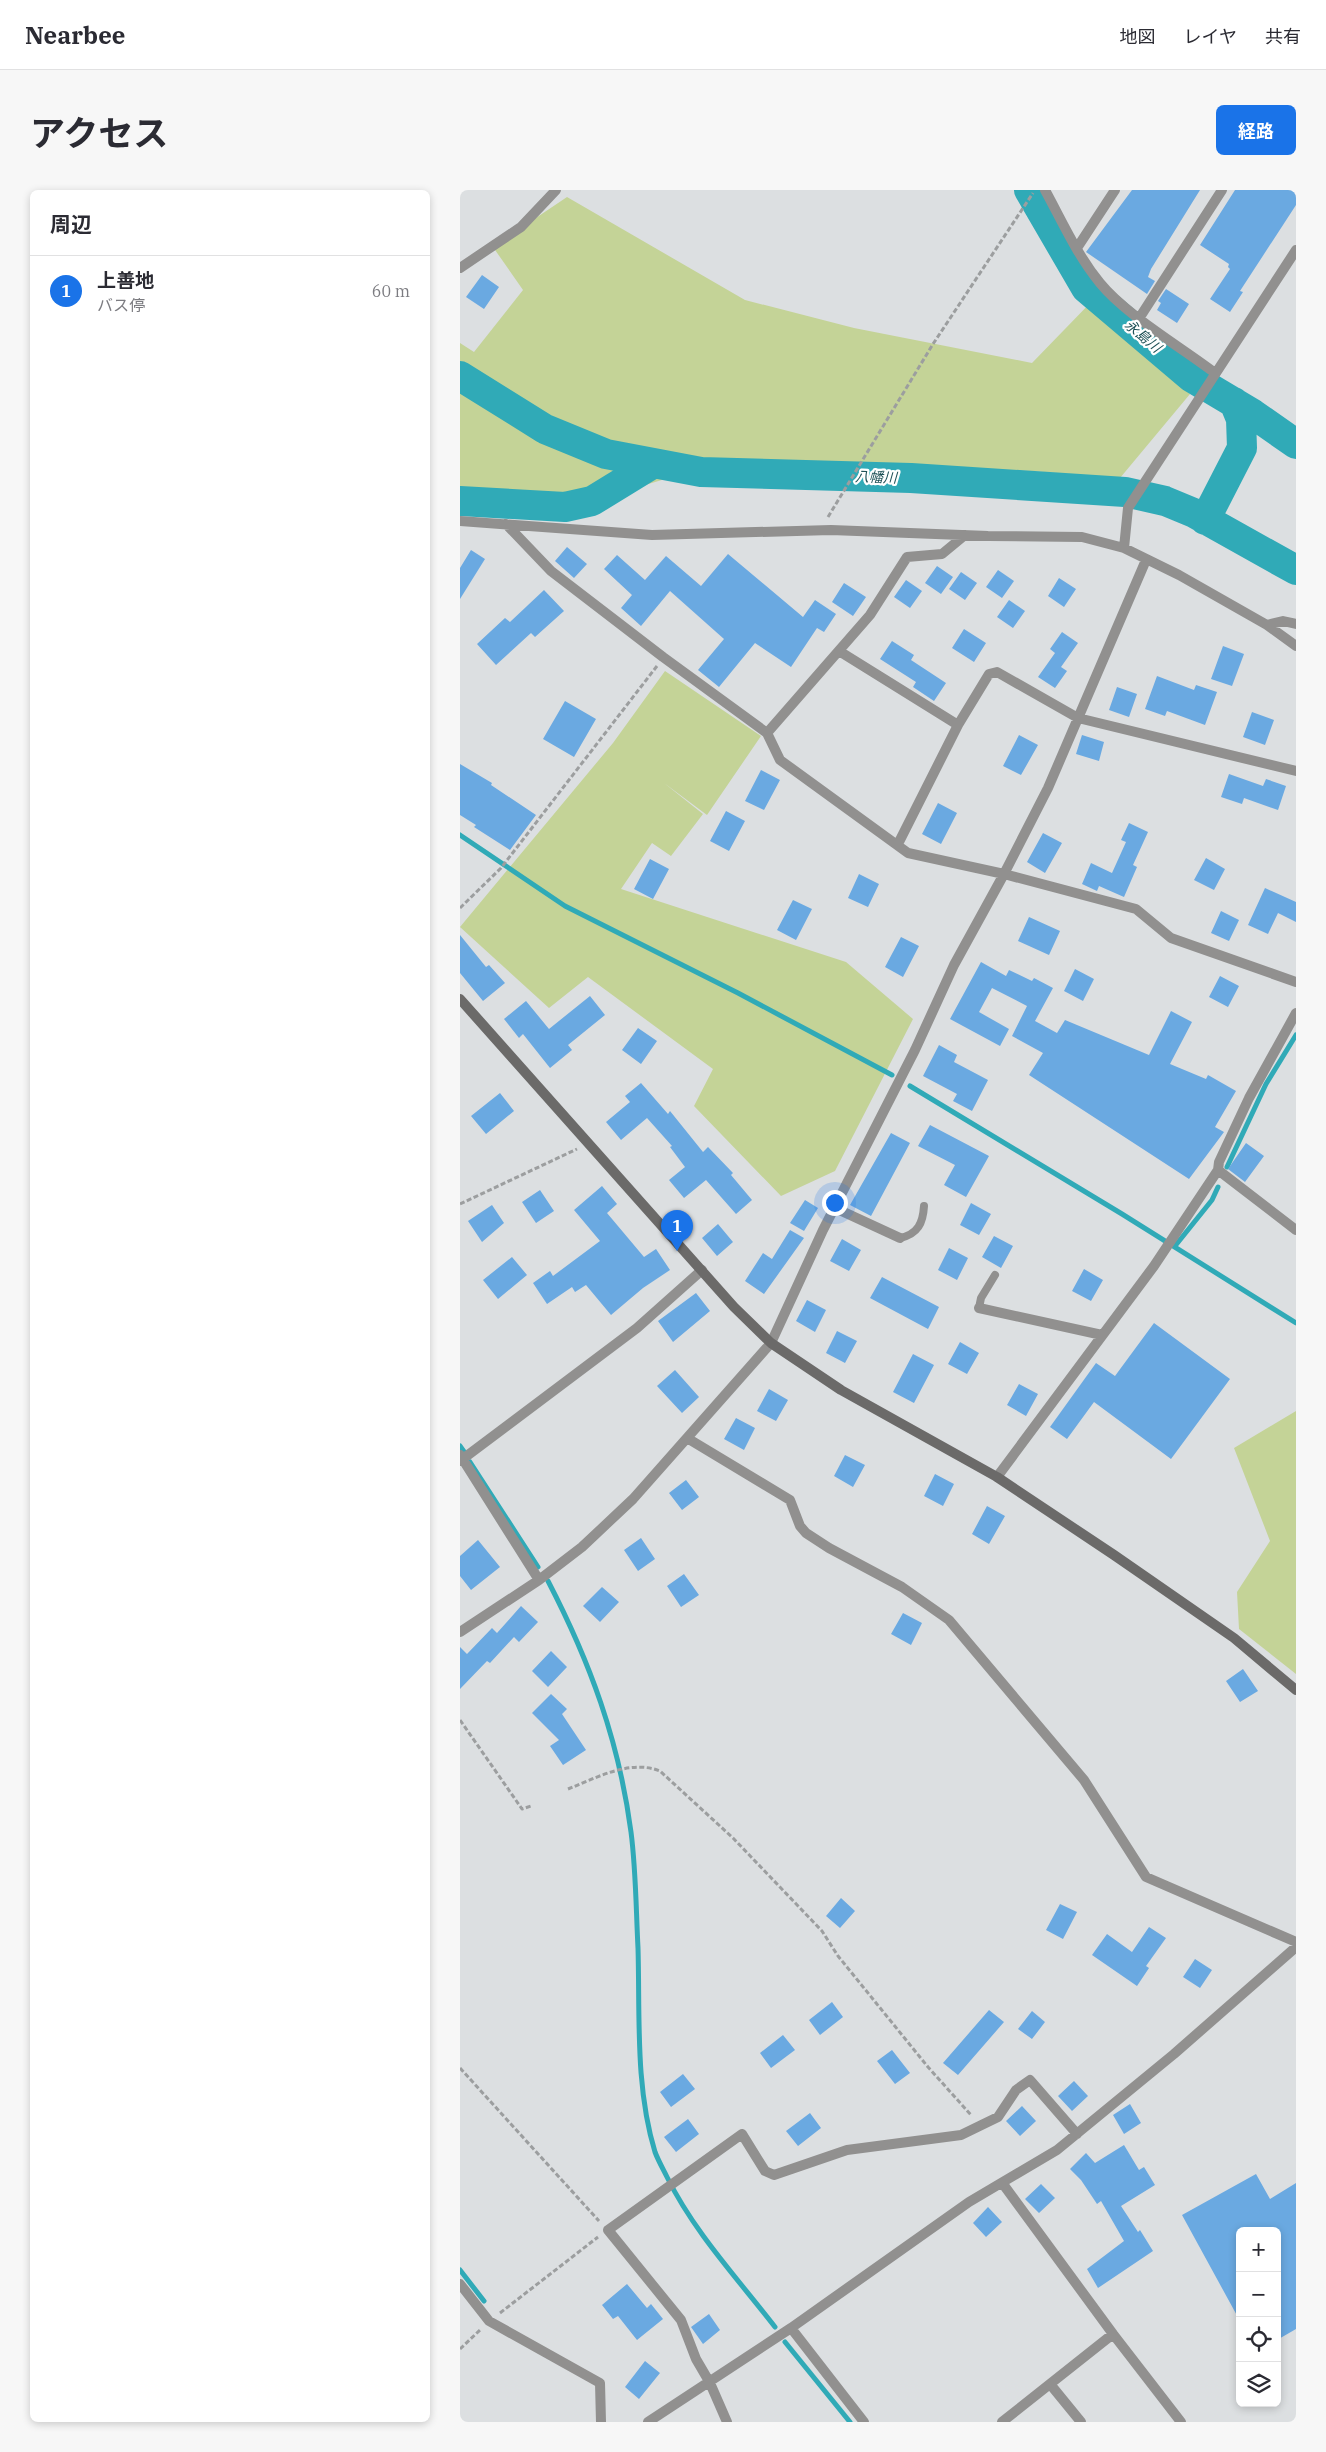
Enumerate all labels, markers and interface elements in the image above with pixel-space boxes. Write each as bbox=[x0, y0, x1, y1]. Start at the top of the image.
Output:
text: Nearbee bbox=[25, 19, 125, 51]
text: 地図 bbox=[1120, 25, 1156, 48]
text: レイヤ bbox=[1184, 25, 1237, 48]
text: 共有 bbox=[1265, 25, 1301, 48]
button: 経路 bbox=[1216, 105, 1296, 155]
text: アクセス bbox=[30, 110, 168, 156]
text: 周辺 bbox=[50, 210, 92, 238]
text: 上善地 bbox=[97, 268, 154, 292]
text: 1 bbox=[61, 281, 71, 301]
text: 60 m bbox=[372, 281, 410, 301]
text: バス停 bbox=[97, 295, 145, 315]
water label: 永島川 bbox=[1121, 316, 1166, 358]
water label: 八幡川 bbox=[855, 467, 899, 487]
your location bbox=[822, 1190, 848, 1216]
pin: 1 bbox=[661, 1210, 693, 1251]
map controls bbox=[1236, 2227, 1281, 2407]
button: + bbox=[1236, 2227, 1281, 2272]
button: − bbox=[1236, 2272, 1281, 2317]
button: locate bbox=[1236, 2317, 1281, 2362]
button: layers bbox=[1236, 2362, 1281, 2407]

